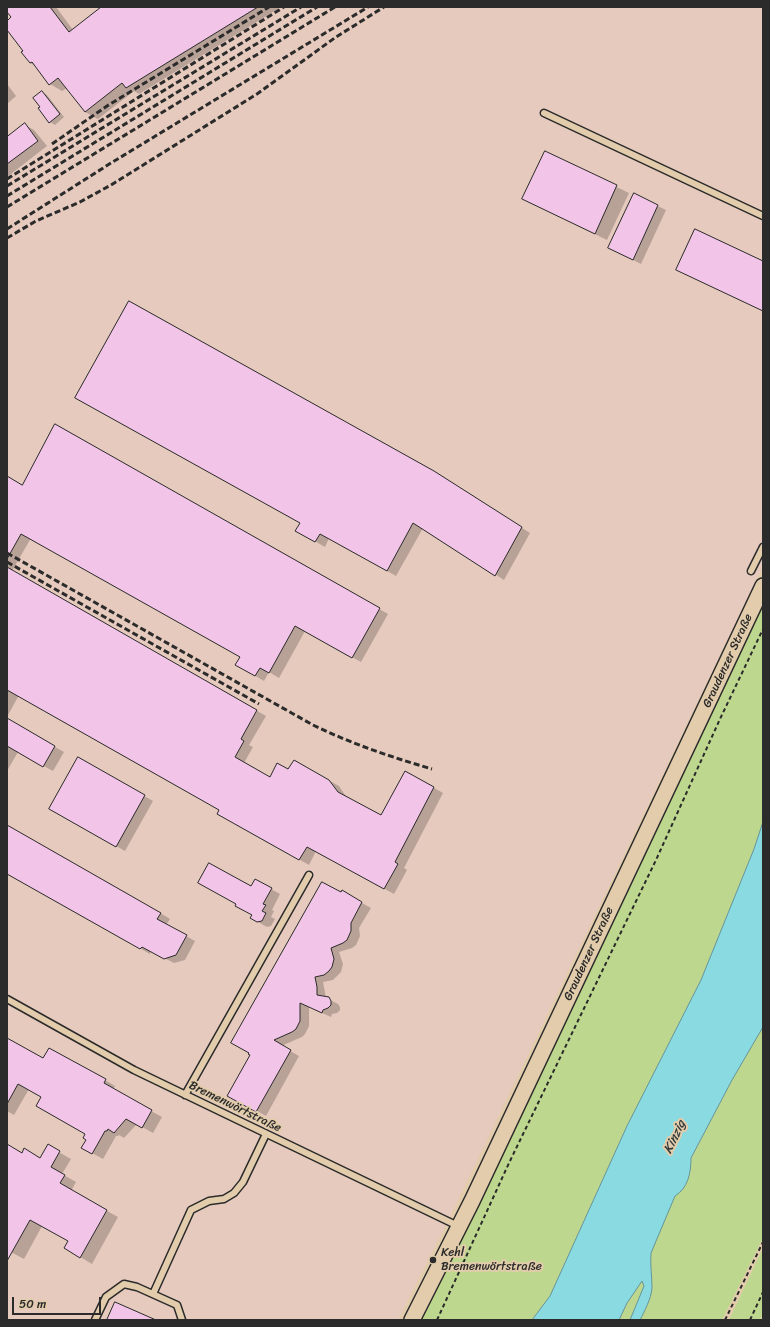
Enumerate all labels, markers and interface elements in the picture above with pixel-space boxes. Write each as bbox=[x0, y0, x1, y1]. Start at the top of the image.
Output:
street label: Graudenzer Straße bbox=[700, 612, 756, 710]
street label: Graudenzer Straße bbox=[561, 905, 617, 1003]
street label: Bremenwörtstraße bbox=[187, 1078, 283, 1136]
water label: Kinzig bbox=[661, 1118, 689, 1156]
place label: Kehl Bremenwörtstraße bbox=[441, 1246, 542, 1274]
marker: Kehl Bremenwörtstraße bbox=[428, 1255, 438, 1265]
scale bar bbox=[14, 1289, 103, 1315]
text: 50 m bbox=[19, 1293, 46, 1315]

